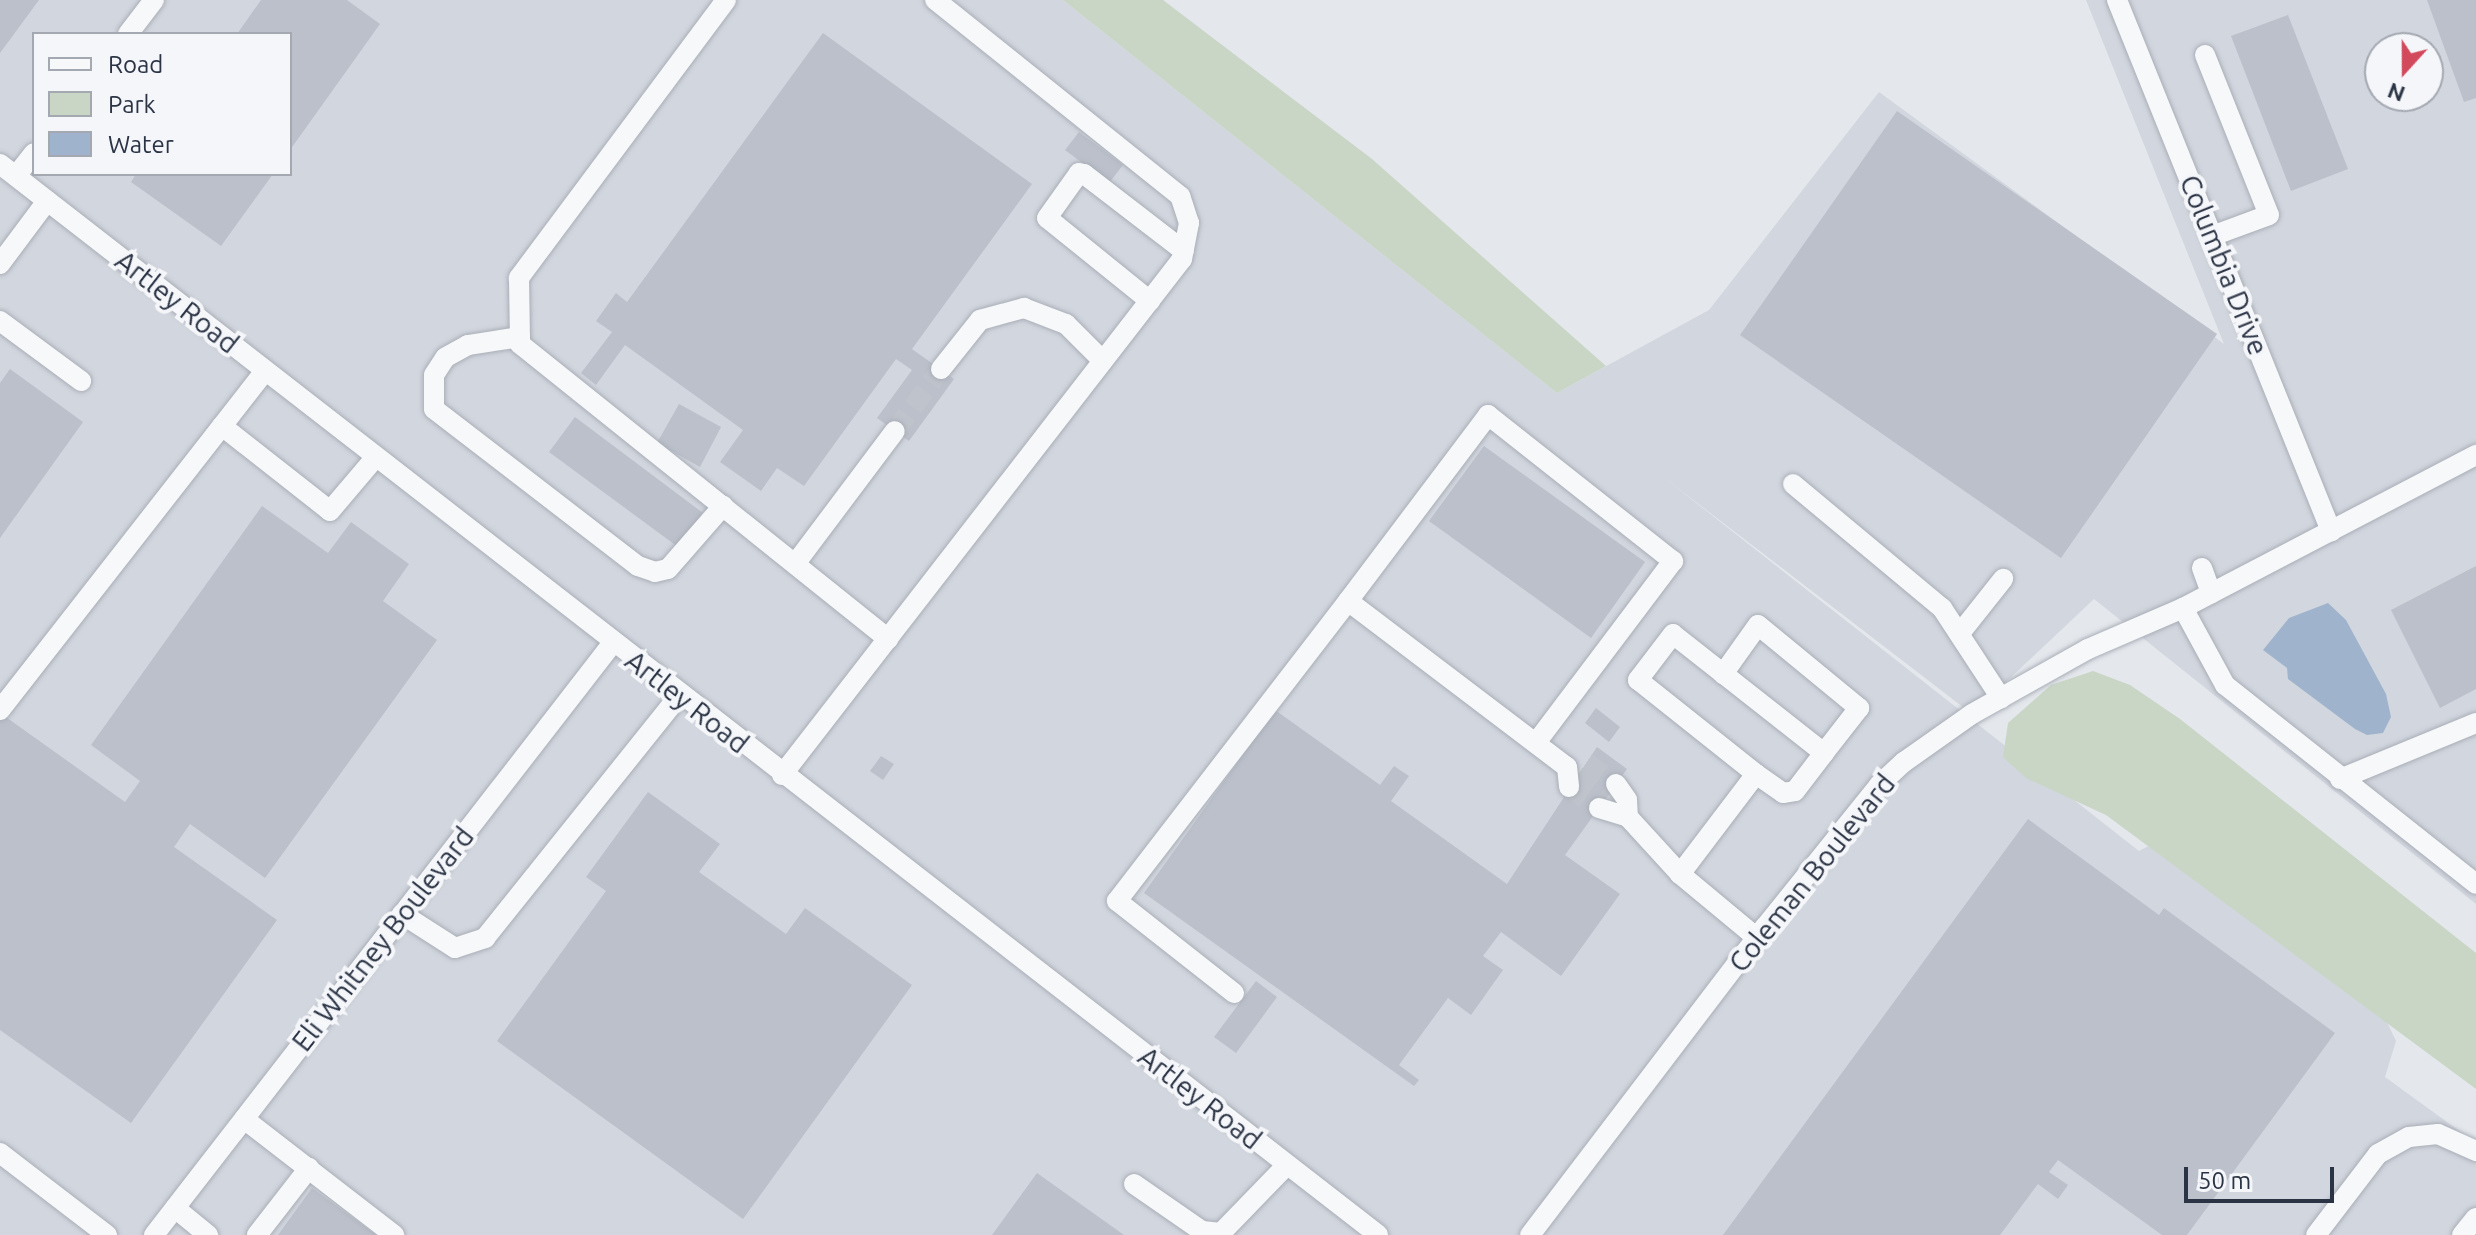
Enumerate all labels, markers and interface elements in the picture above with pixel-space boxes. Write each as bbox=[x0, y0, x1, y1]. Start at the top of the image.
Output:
legend bbox=[32, 32, 292, 176]
north arrow bbox=[2364, 32, 2444, 112]
text: Road bbox=[108, 51, 163, 78]
text: N bbox=[2384, 78, 2408, 108]
text: Park bbox=[108, 91, 156, 118]
text: Water bbox=[108, 131, 174, 158]
street label: Columbia Drive bbox=[2173, 170, 2275, 360]
street label: Artley Road bbox=[109, 243, 245, 361]
street label: Artley Road bbox=[619, 643, 755, 761]
street label: Coleman Boulevard bbox=[1722, 767, 1902, 979]
street label: Eli Whitney Boulevard bbox=[285, 820, 481, 1058]
street label: Artley Road bbox=[1132, 1039, 1268, 1157]
scale bar bbox=[2188, 1151, 2338, 1201]
text: 50 m bbox=[2198, 1167, 2251, 1194]

